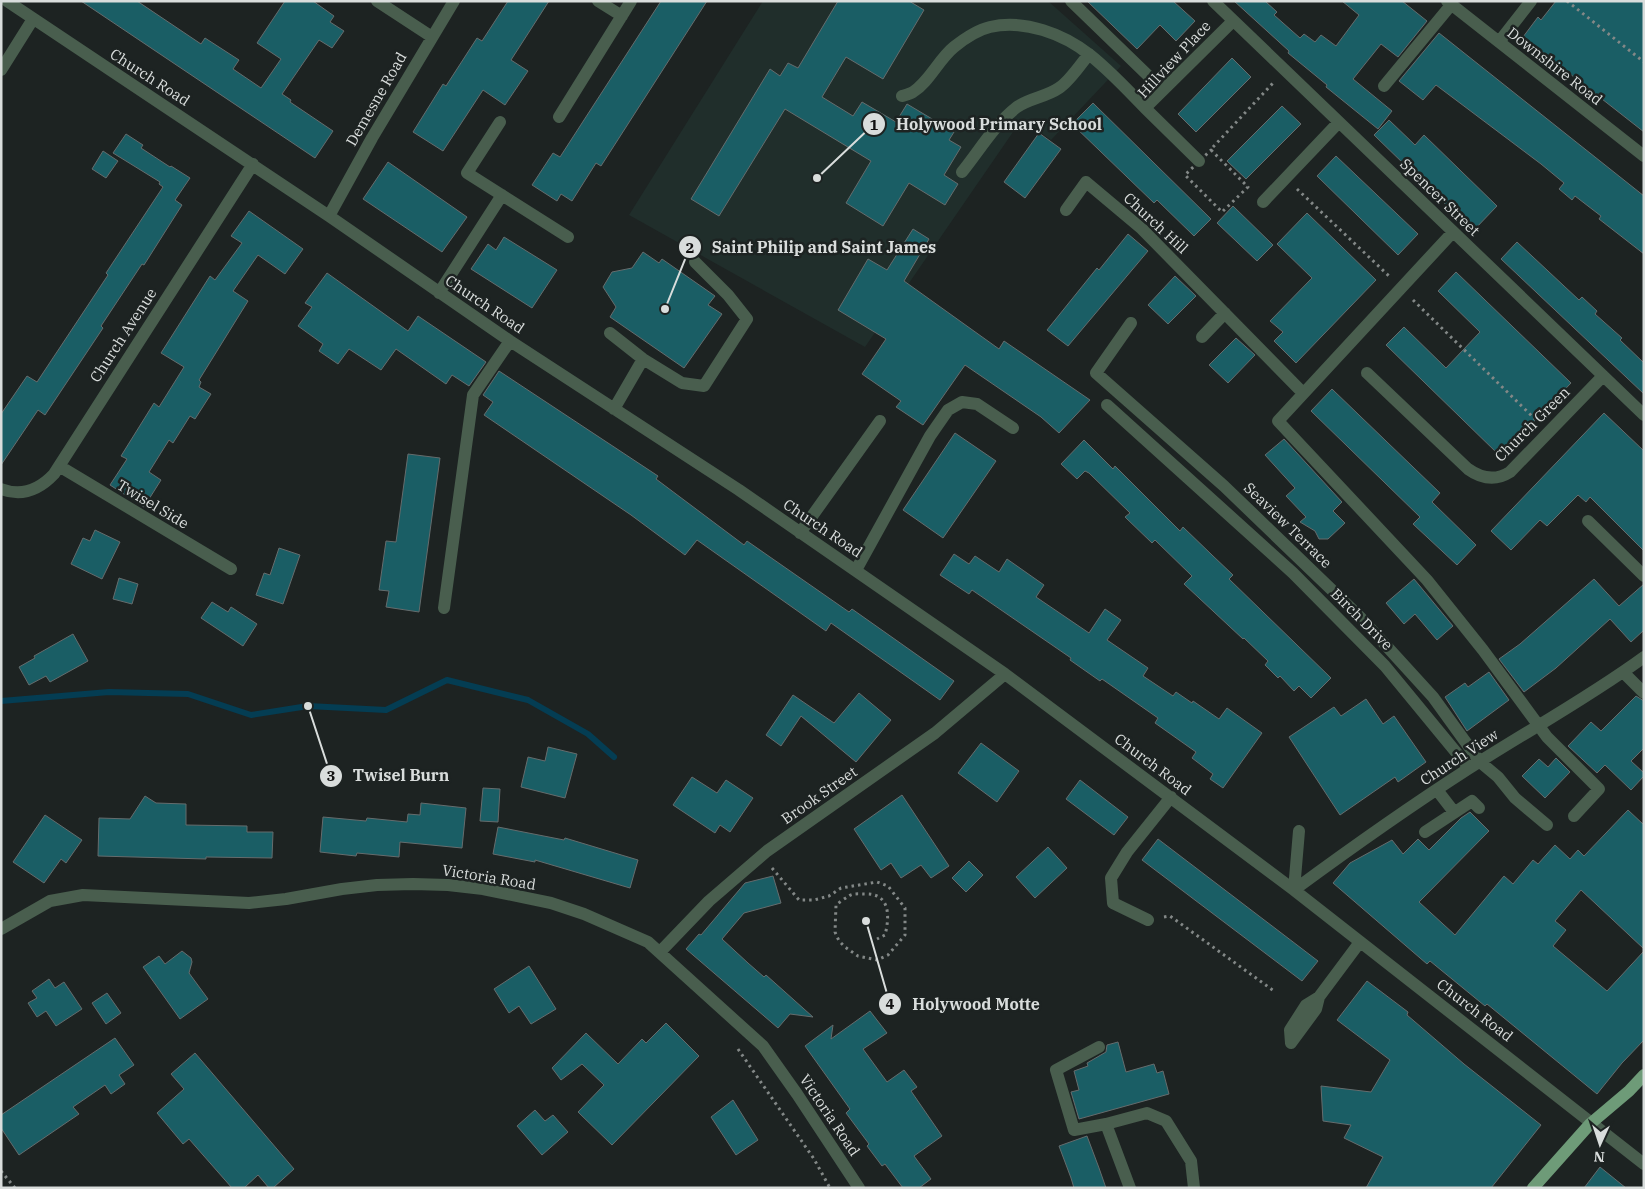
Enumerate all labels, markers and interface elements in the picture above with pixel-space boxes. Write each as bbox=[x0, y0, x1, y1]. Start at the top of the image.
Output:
street label: Hillview Place bbox=[1133, 16, 1215, 102]
street label: Downshire Road bbox=[1504, 23, 1606, 109]
street label: Church Road bbox=[107, 44, 193, 110]
street label: Demesne Road bbox=[341, 49, 411, 149]
callout: Holywood Primary School bbox=[861, 109, 1112, 140]
text: Holywood Primary School bbox=[896, 114, 1102, 134]
text: 1 bbox=[869, 115, 879, 134]
street label: Spencer Street bbox=[1396, 154, 1484, 240]
street label: Church Hill bbox=[1120, 188, 1192, 258]
callout: Saint Philip and Saint James bbox=[677, 232, 947, 263]
text: Saint Philip and Saint James bbox=[712, 237, 936, 257]
text: 2 bbox=[685, 238, 695, 257]
street label: Church Road bbox=[442, 271, 528, 337]
street label: Church Avenue bbox=[86, 284, 160, 386]
street label: Church Green bbox=[1490, 382, 1574, 466]
street label: Twisel Side bbox=[114, 475, 192, 533]
street label: Seaview Terrace bbox=[1240, 478, 1336, 572]
street label: Church Road bbox=[780, 495, 866, 561]
street label: Birch Drive bbox=[1327, 584, 1397, 654]
street label: Church View bbox=[1416, 724, 1502, 789]
street label: Church Road bbox=[1111, 729, 1195, 799]
callout: Twisel Burn bbox=[318, 760, 460, 791]
street label: Brook Street bbox=[777, 762, 861, 828]
text: Twisel Burn bbox=[353, 765, 450, 785]
text: 3 bbox=[326, 766, 336, 785]
street label: Victoria Road bbox=[441, 860, 537, 894]
street label: Church Road bbox=[1433, 974, 1517, 1046]
callout: Holywood Motte bbox=[877, 989, 1050, 1020]
text: 4 bbox=[885, 994, 895, 1013]
text: Holywood Motte bbox=[912, 994, 1040, 1014]
street label: Victoria Road bbox=[796, 1070, 864, 1160]
north arrow bbox=[1575, 1119, 1625, 1169]
text: N bbox=[1593, 1148, 1605, 1166]

